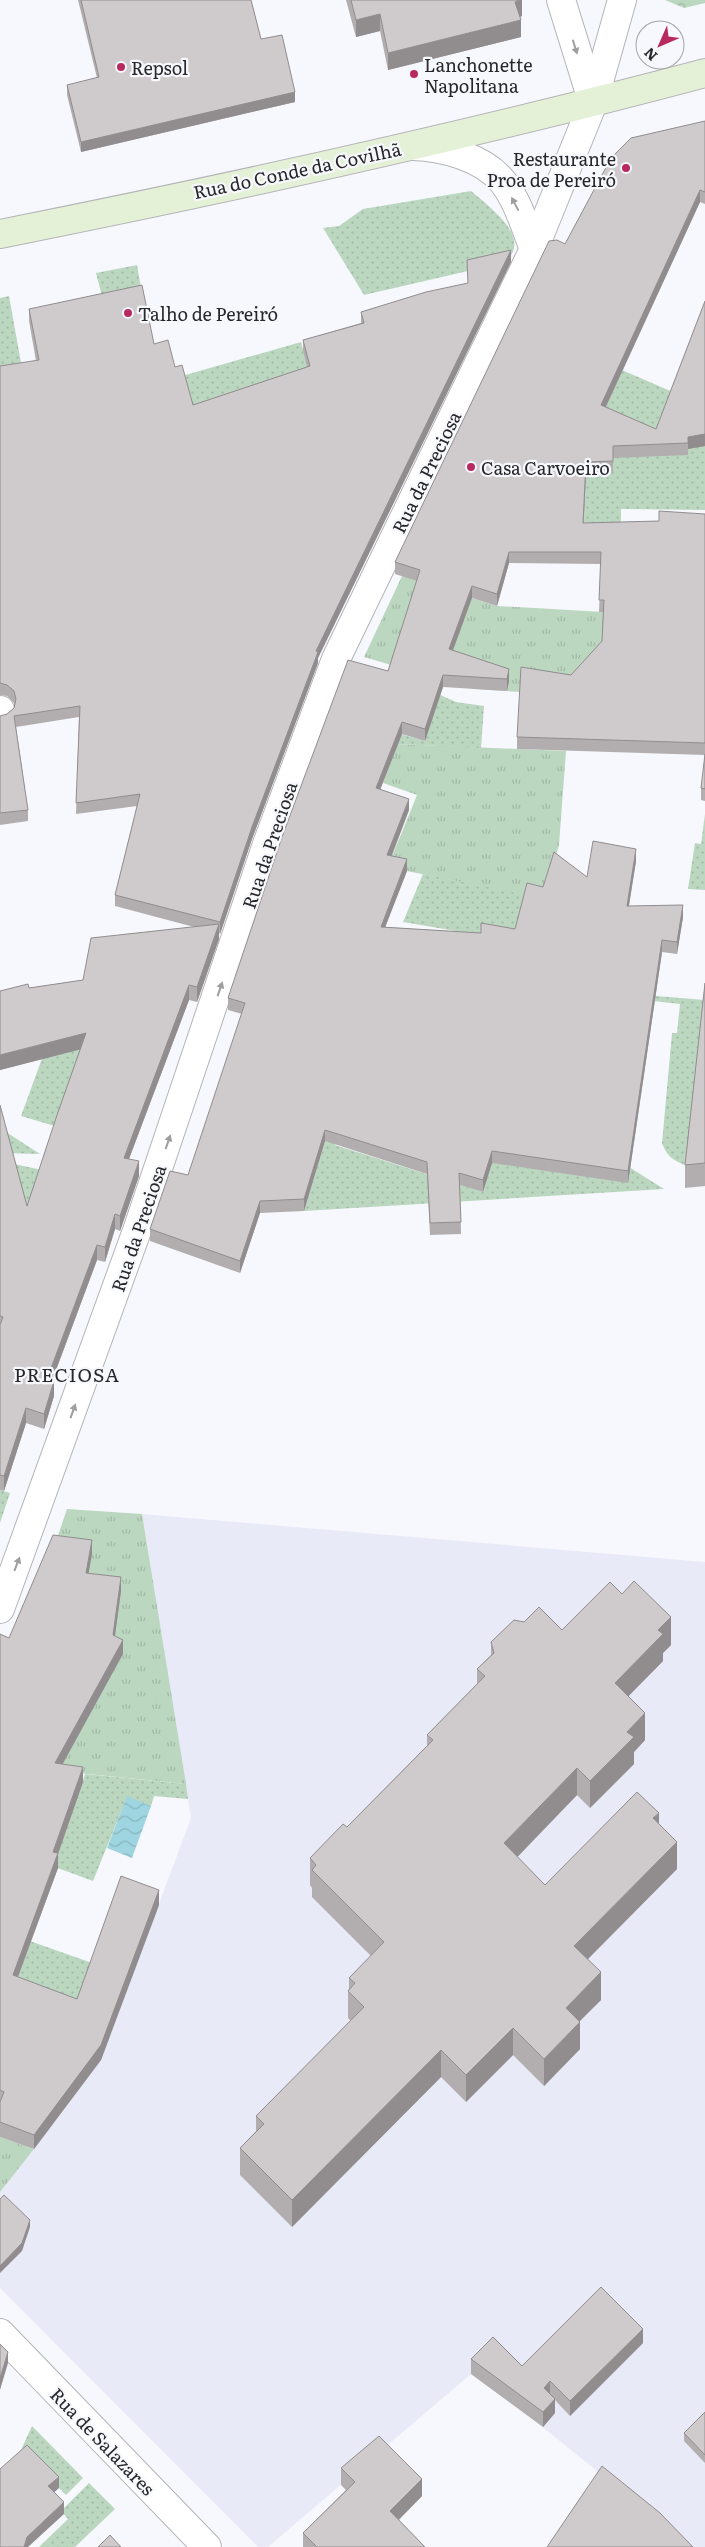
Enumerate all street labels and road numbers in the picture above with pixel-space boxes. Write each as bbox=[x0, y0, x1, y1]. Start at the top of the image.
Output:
street label: Rua do Conde da Covilhã bbox=[191, 135, 404, 205]
street label: Rua da Preciosa bbox=[385, 406, 467, 538]
street label: Rua da Preciosa bbox=[235, 778, 303, 912]
street label: Rua da Preciosa bbox=[104, 1161, 172, 1295]
street label: Rua de Salazares bbox=[44, 2381, 162, 2501]

